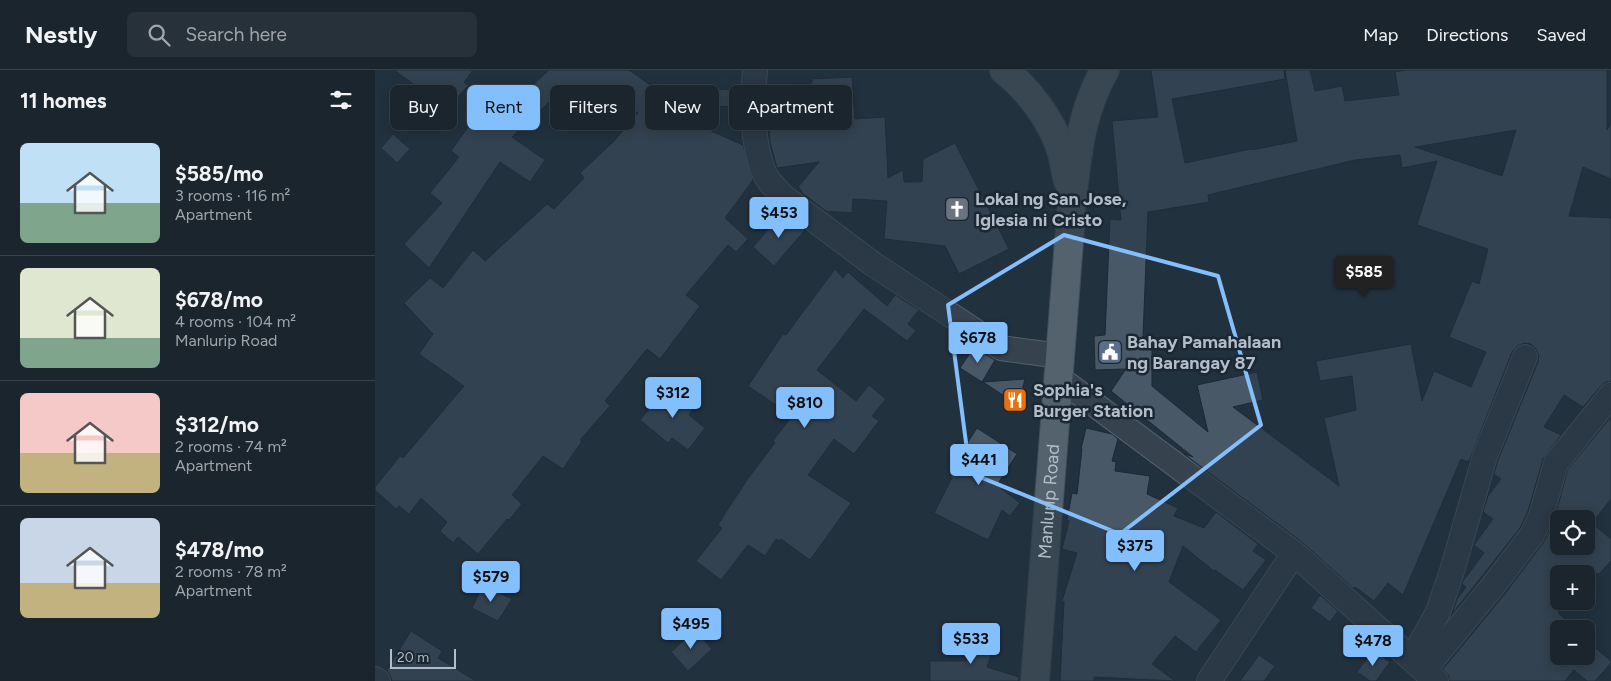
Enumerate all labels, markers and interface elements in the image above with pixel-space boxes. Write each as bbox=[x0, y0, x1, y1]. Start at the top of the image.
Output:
search box bbox=[127, 12, 477, 57]
text: Nestly bbox=[25, 20, 97, 49]
icon: search bbox=[145, 21, 173, 49]
text: Search here bbox=[185, 23, 287, 46]
text: Map bbox=[1363, 24, 1398, 46]
text: Directions bbox=[1426, 24, 1508, 46]
text: Saved bbox=[1536, 24, 1586, 46]
chip: Buy bbox=[390, 85, 457, 130]
chip: Rent bbox=[467, 85, 540, 130]
chip: Filters bbox=[550, 85, 635, 130]
chip: New bbox=[645, 85, 719, 130]
chip: Apartment bbox=[729, 85, 852, 130]
icon: filters bbox=[327, 86, 355, 114]
text: 11 homes bbox=[20, 88, 107, 113]
text: $585/mo bbox=[175, 161, 263, 186]
icon: home bbox=[60, 163, 120, 223]
text: 3 rooms · 116 m² bbox=[175, 186, 290, 205]
place label: Lokal ng San Jose, Iglesia ni Cristo bbox=[975, 188, 1127, 231]
pin: $453 bbox=[749, 196, 809, 239]
church icon: Lokal ng San Jose, Iglesia ni Cristo bbox=[944, 196, 970, 222]
text: $453 bbox=[760, 203, 798, 222]
text: Apartment bbox=[175, 205, 252, 224]
pin: $585 bbox=[1334, 256, 1394, 298]
text: $585 bbox=[1345, 262, 1383, 281]
text: $678/mo bbox=[175, 287, 263, 312]
icon: home bbox=[60, 288, 120, 348]
text: 4 rooms · 104 m² bbox=[175, 312, 296, 331]
pin: $678 bbox=[948, 322, 1008, 364]
text: $678 bbox=[960, 328, 996, 347]
text: Manlurip Road bbox=[175, 331, 277, 350]
place label: Bahay Pamahalaan ng Barangay 87 bbox=[1127, 331, 1281, 374]
public building icon: Bahay Pamahalaan ng Barangay 87 bbox=[1097, 339, 1123, 365]
pin: $312 bbox=[643, 376, 703, 419]
place label: Sophia's Burger Station bbox=[1033, 379, 1153, 422]
text: $312 bbox=[656, 383, 690, 402]
pin: $810 bbox=[775, 386, 835, 429]
restaurant icon: Sophia's Burger Station bbox=[1002, 387, 1028, 413]
text: $810 bbox=[787, 393, 823, 412]
text: $312/mo bbox=[175, 412, 259, 437]
icon: home bbox=[60, 413, 120, 473]
text: 2 rooms · 74 m² bbox=[175, 437, 287, 456]
street label: Manlurip Road bbox=[1033, 443, 1064, 560]
pin: $441 bbox=[949, 444, 1009, 486]
text: $441 bbox=[961, 450, 997, 469]
text: Apartment bbox=[175, 456, 252, 475]
map controls bbox=[1550, 510, 1595, 665]
button: locate bbox=[1550, 510, 1595, 555]
pin: $375 bbox=[1105, 530, 1165, 572]
text: $375 bbox=[1117, 536, 1153, 555]
text: $478/mo bbox=[175, 537, 264, 562]
icon: home bbox=[60, 538, 120, 598]
pin: $579 bbox=[461, 560, 521, 603]
text: 2 rooms · 78 m² bbox=[175, 562, 287, 581]
button: + bbox=[1550, 565, 1595, 610]
text: $579 bbox=[473, 567, 509, 586]
text: Apartment bbox=[175, 581, 252, 600]
pin: $495 bbox=[661, 608, 721, 650]
text: $495 bbox=[672, 614, 710, 633]
button: − bbox=[1550, 620, 1595, 665]
pin: $533 bbox=[941, 622, 1001, 665]
pin: $478 bbox=[1343, 624, 1403, 667]
text: $533 bbox=[953, 629, 989, 648]
text: $478 bbox=[1354, 631, 1392, 650]
scale bar bbox=[390, 646, 456, 669]
text: 20 m bbox=[397, 649, 429, 666]

